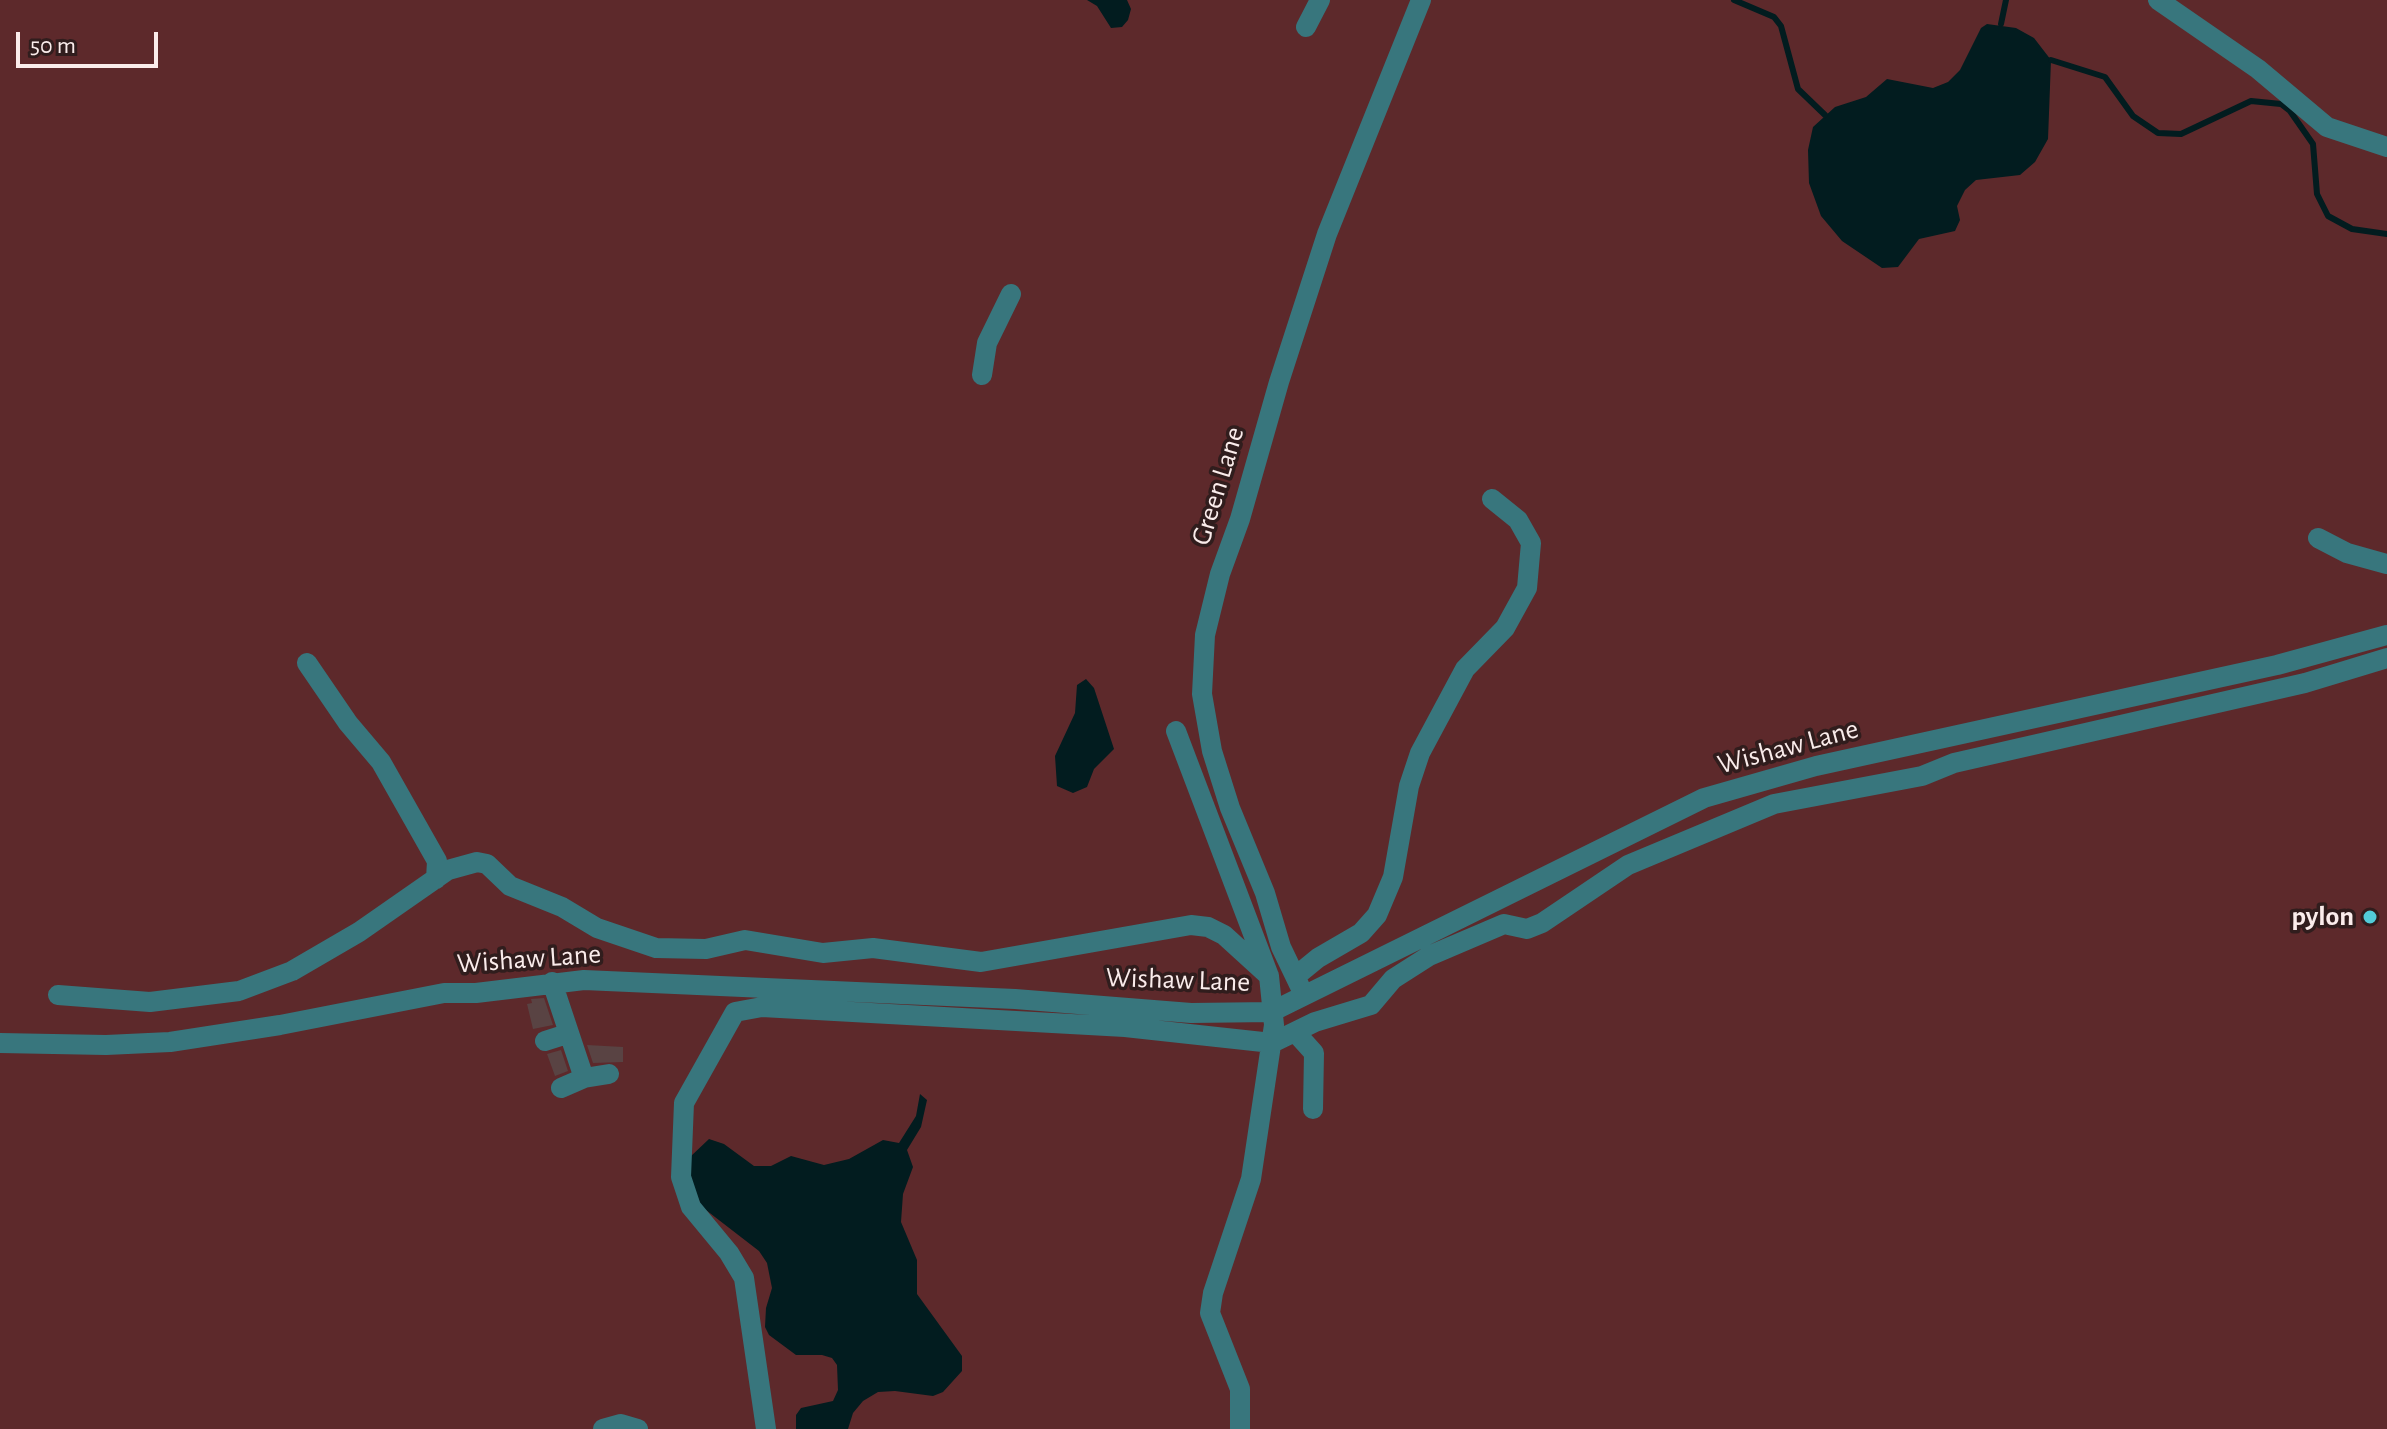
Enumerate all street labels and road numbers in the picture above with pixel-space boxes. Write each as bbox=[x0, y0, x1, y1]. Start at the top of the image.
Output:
street label: Green Lane bbox=[1184, 423, 1252, 549]
street label: Wishaw Lane bbox=[1714, 712, 1862, 782]
street label: Wishaw Lane bbox=[456, 937, 602, 981]
street label: Wishaw Lane bbox=[1105, 961, 1251, 999]

